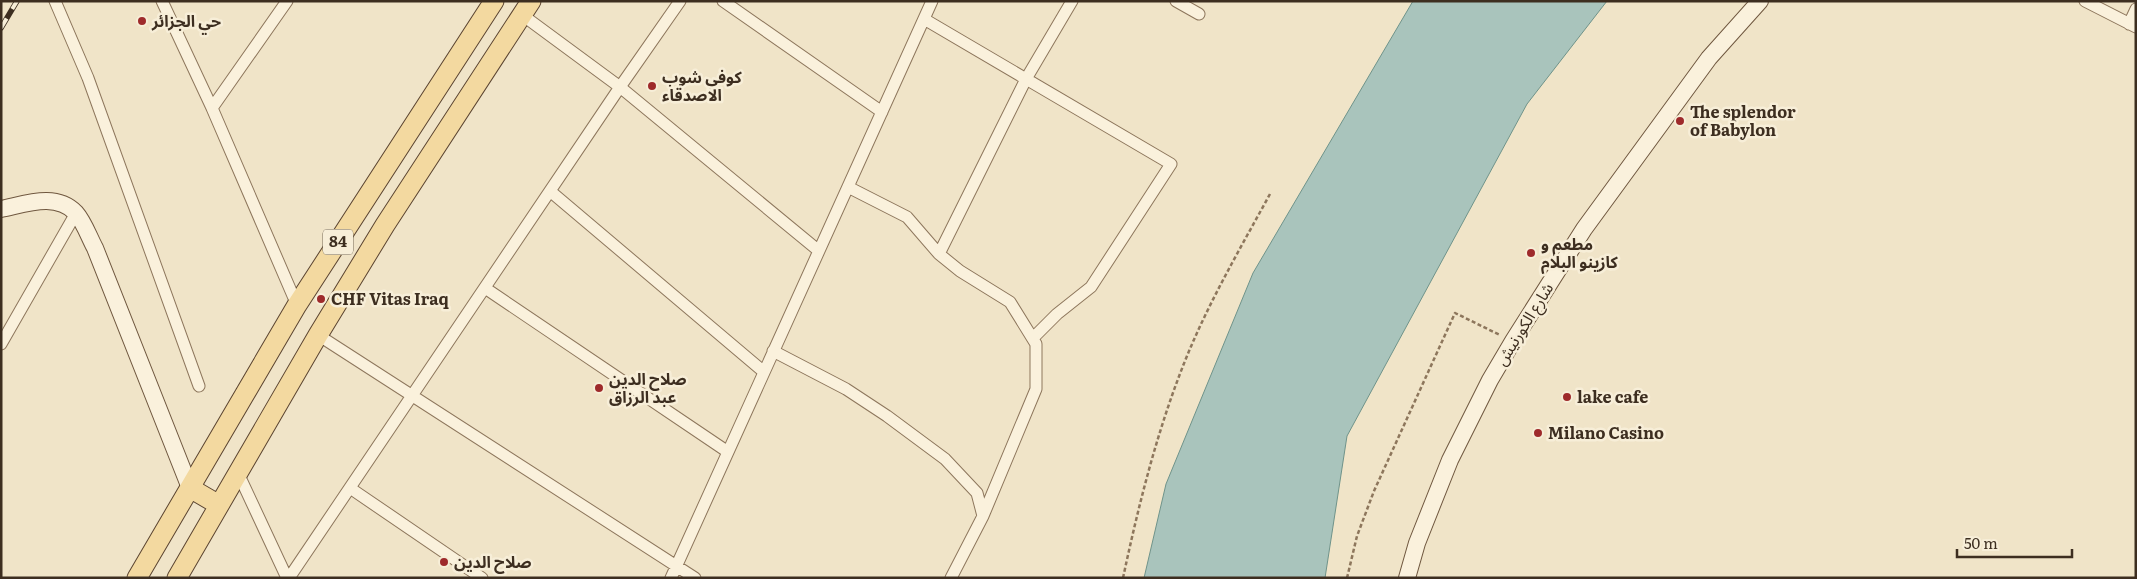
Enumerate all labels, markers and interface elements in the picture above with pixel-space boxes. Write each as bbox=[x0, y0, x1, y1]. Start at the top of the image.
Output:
place label: حي الجزائر bbox=[151, 8, 221, 35]
marker: حي الجزائر bbox=[136, 15, 148, 27]
place label: كوفي شوب الاصدقاء bbox=[662, 64, 742, 106]
marker: كوفي شوب الاصدقاء bbox=[646, 80, 658, 92]
place label: The splendor of Babylon bbox=[1690, 99, 1796, 141]
marker: The splendor of Babylon bbox=[1674, 115, 1686, 127]
road number: 84 bbox=[323, 230, 353, 254]
place label: مطعم و كازينو البلام bbox=[1541, 231, 1619, 274]
marker: مطعم و كازينو البلام bbox=[1525, 247, 1537, 259]
street label: شارع الكورنيش bbox=[1488, 277, 1560, 371]
place label: CHF Vitas Iraq bbox=[331, 286, 449, 310]
marker: CHF Vitas Iraq bbox=[315, 293, 327, 305]
place label: صلاح الدين عبد الرزاق bbox=[609, 366, 687, 408]
marker: صلاح الدين عبد الرزاق bbox=[593, 382, 605, 394]
place label: lake cafe bbox=[1577, 384, 1648, 408]
marker: lake cafe bbox=[1561, 391, 1573, 403]
place label: Milano Casino bbox=[1548, 420, 1664, 444]
marker: Milano Casino bbox=[1532, 427, 1544, 439]
scale bar bbox=[1957, 526, 2072, 558]
text: 50 m bbox=[1964, 531, 1998, 554]
place label: صلاح الدين bbox=[454, 549, 532, 574]
marker: صلاح الدين bbox=[438, 556, 450, 568]

